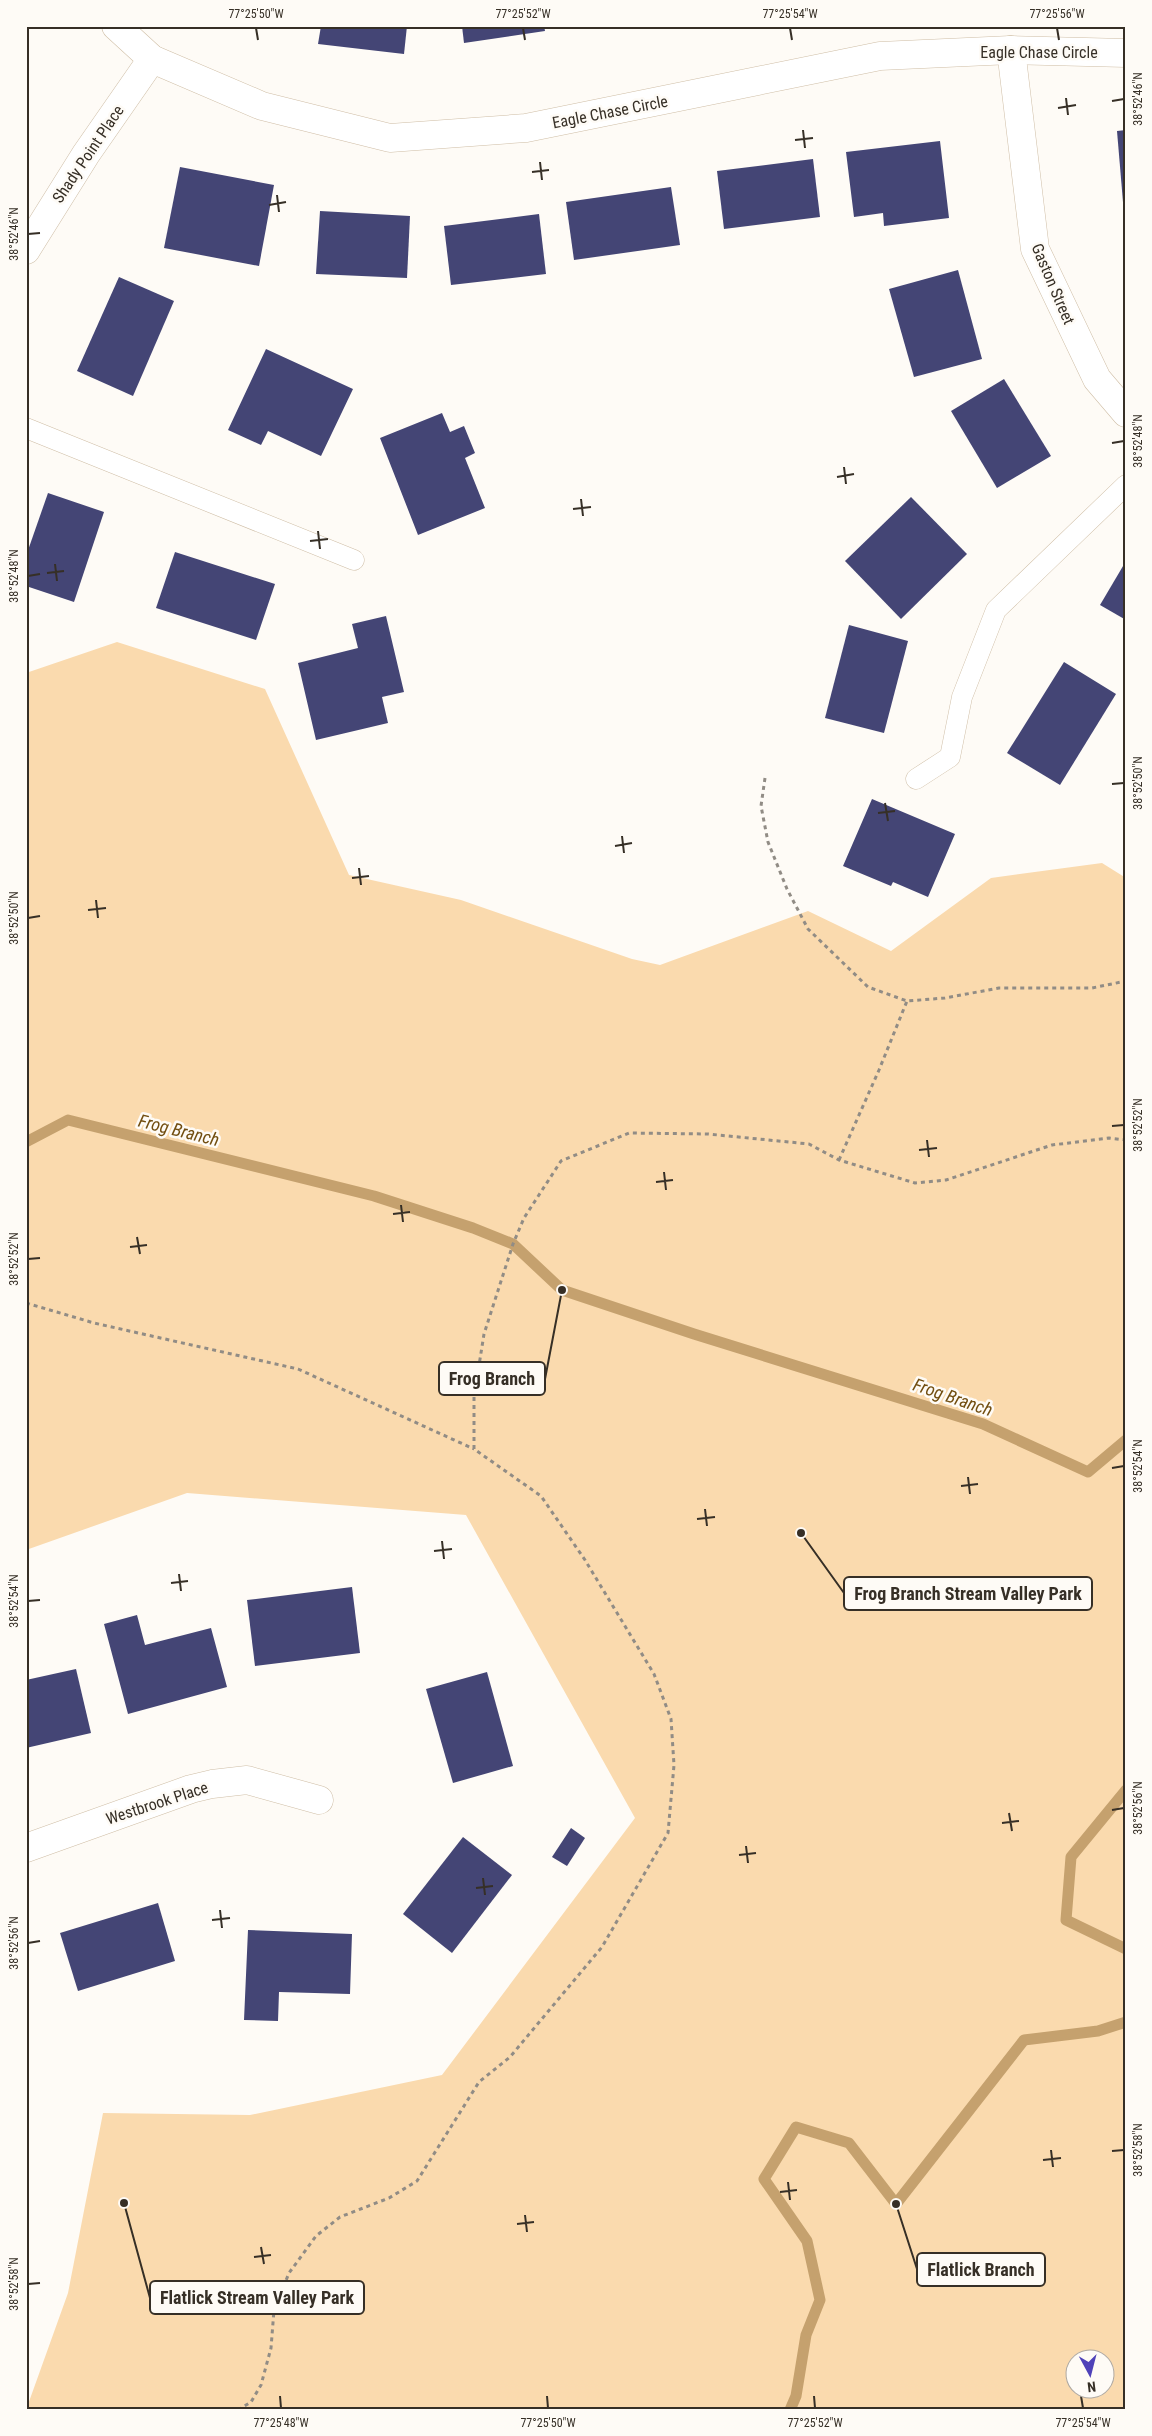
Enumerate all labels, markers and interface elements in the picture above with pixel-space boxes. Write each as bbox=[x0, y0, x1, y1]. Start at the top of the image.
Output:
text: 77°25'50"W bbox=[228, 7, 284, 21]
text: 77°25'52"W bbox=[495, 7, 551, 21]
text: 77°25'54"W bbox=[762, 7, 818, 21]
text: 77°25'56"W bbox=[1029, 7, 1085, 21]
street label: Eagle Chase Circle bbox=[980, 43, 1098, 62]
text: 38°52'46"N bbox=[1131, 72, 1145, 126]
street label: Eagle Chase Circle bbox=[551, 91, 669, 133]
street label: Shady Point Place bbox=[48, 102, 128, 206]
text: 38°52'46"N bbox=[7, 207, 21, 261]
street label: Gaston Street bbox=[1027, 241, 1079, 328]
text: 38°52'48"N bbox=[1131, 414, 1145, 468]
text: 38°52'48"N bbox=[7, 549, 21, 603]
text: 38°52'50"N bbox=[1131, 756, 1145, 810]
text: 38°52'50"N bbox=[7, 891, 21, 945]
text: 38°52'52"N bbox=[1131, 1098, 1145, 1152]
water label: Frog Branch bbox=[136, 1110, 222, 1150]
text: 38°52'52"N bbox=[7, 1232, 21, 1286]
callout: Frog Branch bbox=[439, 1362, 545, 1395]
text: Frog Branch bbox=[449, 1368, 535, 1389]
water label: Frog Branch bbox=[911, 1374, 995, 1420]
text: 38°52'54"N bbox=[1131, 1439, 1145, 1493]
text: 38°52'54"N bbox=[7, 1574, 21, 1628]
callout: Frog Branch Stream Valley Park bbox=[844, 1577, 1092, 1610]
text: Frog Branch Stream Valley Park bbox=[854, 1583, 1082, 1604]
street label: Westbrook Place bbox=[104, 1778, 210, 1828]
text: 38°52'56"N bbox=[1131, 1781, 1145, 1835]
text: 38°52'56"N bbox=[7, 1916, 21, 1970]
text: 38°52'58"N bbox=[1131, 2123, 1145, 2177]
callout: Flatlick Branch bbox=[917, 2253, 1045, 2286]
text: 38°52'58"N bbox=[7, 2257, 21, 2311]
text: Flatlick Branch bbox=[927, 2259, 1035, 2280]
callout: Flatlick Stream Valley Park bbox=[150, 2281, 364, 2314]
text: Flatlick Stream Valley Park bbox=[160, 2287, 354, 2308]
north arrow bbox=[1064, 2348, 1114, 2398]
text: N bbox=[1086, 2378, 1097, 2395]
text: 77°25'48"W bbox=[253, 2416, 309, 2430]
text: 77°25'50"W bbox=[520, 2416, 576, 2430]
text: 77°25'52"W bbox=[787, 2416, 843, 2430]
text: 77°25'54"W bbox=[1055, 2416, 1111, 2430]

